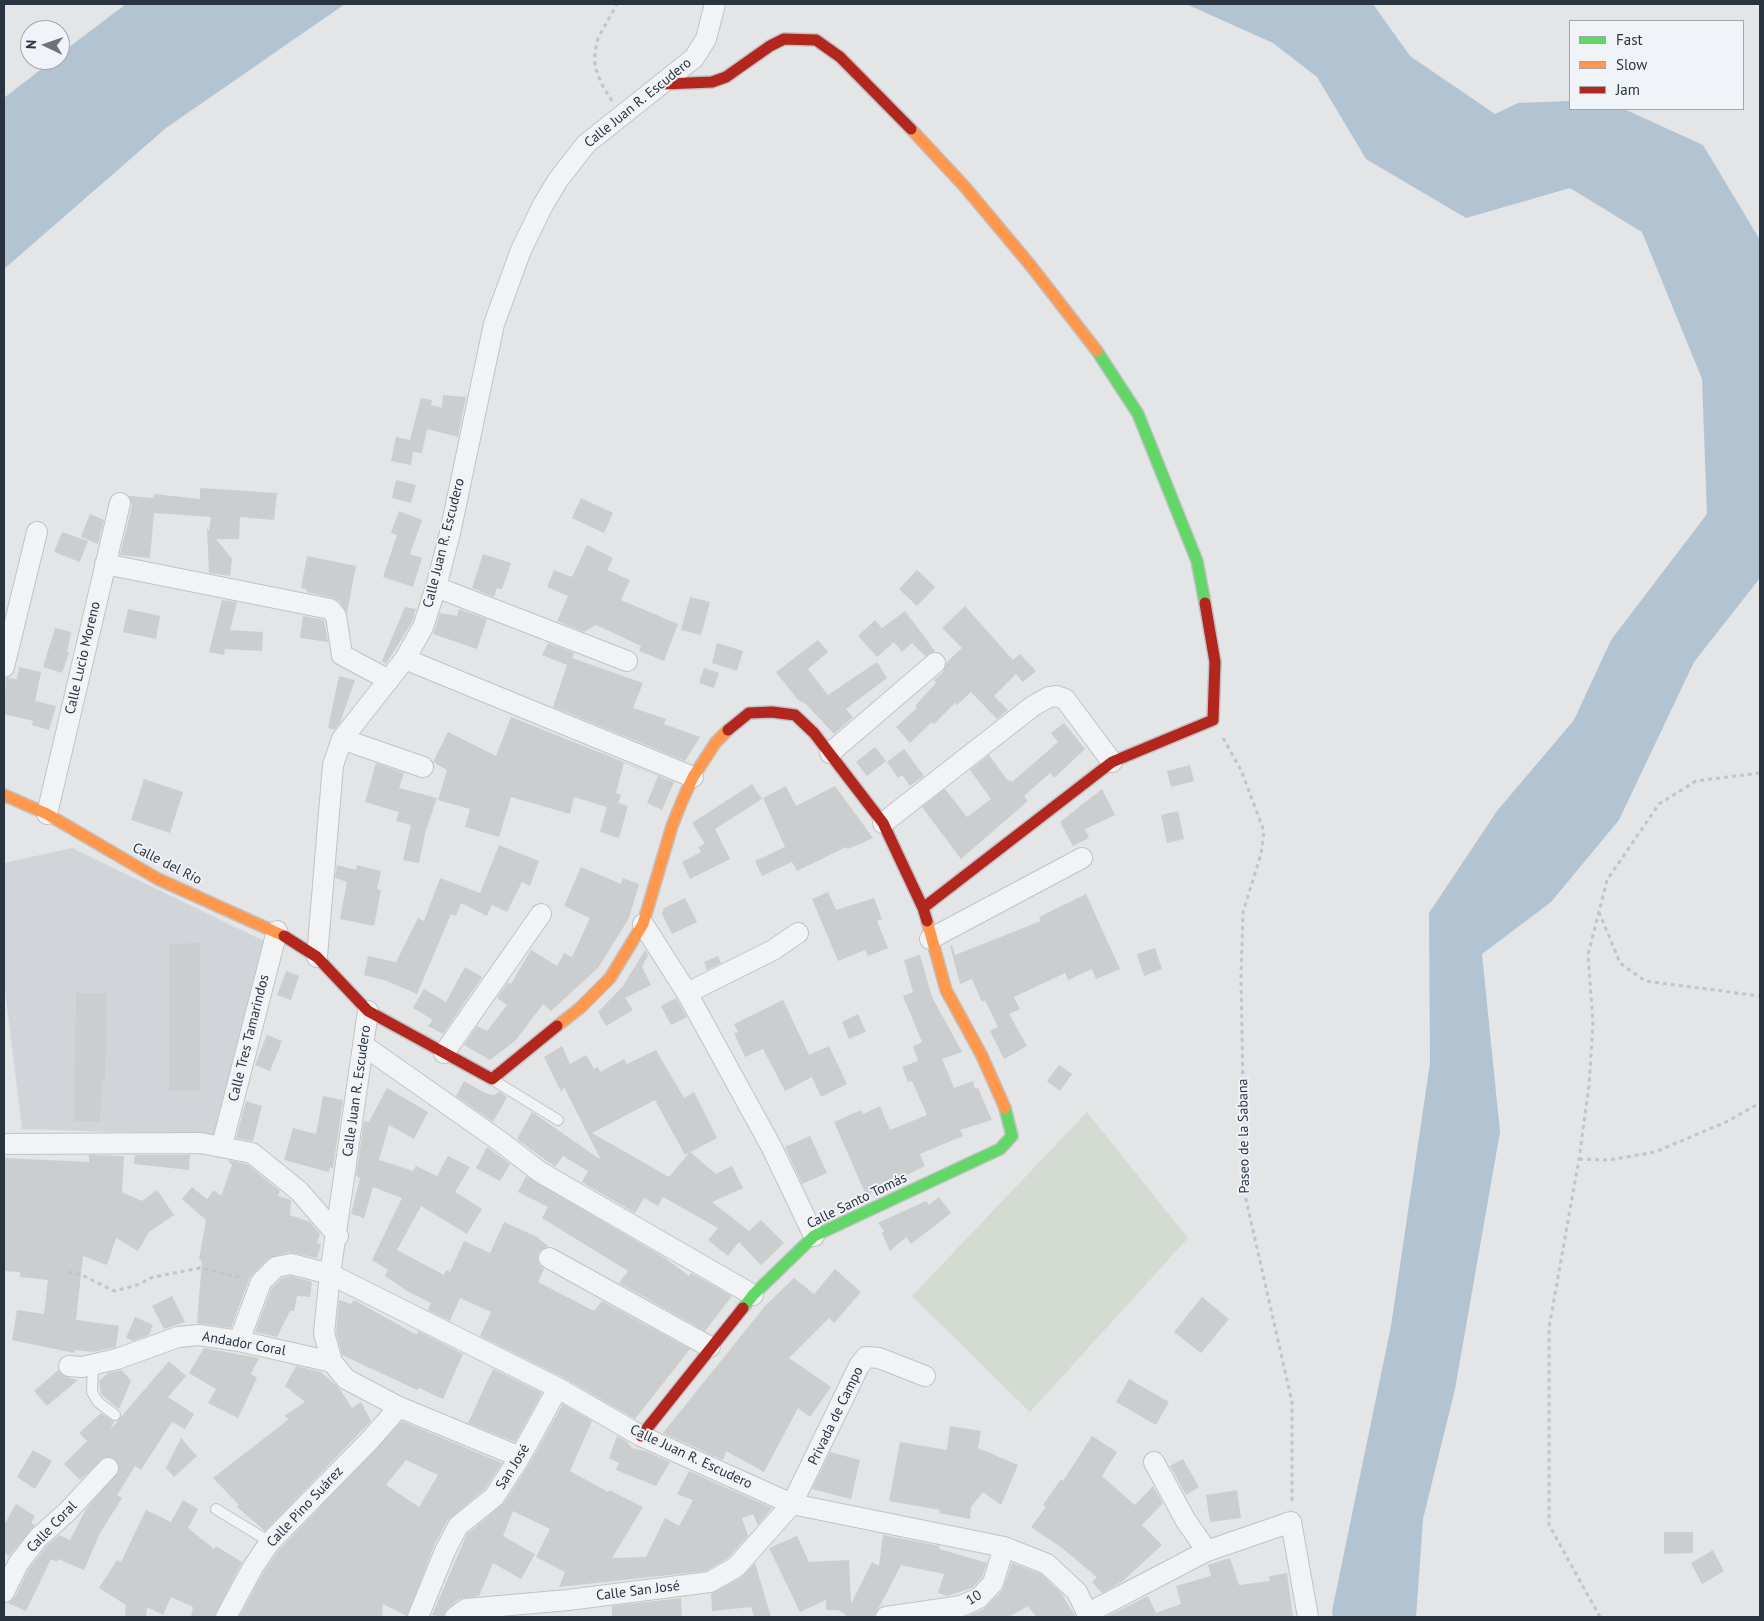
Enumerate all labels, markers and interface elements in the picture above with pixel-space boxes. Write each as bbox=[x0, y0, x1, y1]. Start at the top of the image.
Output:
north arrow bbox=[20, 20, 70, 70]
legend bbox=[1569, 20, 1744, 110]
text: Fast bbox=[1616, 30, 1643, 49]
text: N bbox=[22, 39, 40, 49]
street label: Calle Juan R. Escudero bbox=[581, 55, 695, 151]
text: Slow bbox=[1616, 55, 1647, 74]
text: Jam bbox=[1616, 80, 1640, 99]
street label: Calle Juan R. Escudero bbox=[420, 476, 468, 610]
street label: Calle Lucio Moreno bbox=[62, 600, 104, 716]
street label: Calle del Río bbox=[129, 839, 205, 889]
street label: Calle Tres Tamarindos bbox=[225, 973, 273, 1103]
street label: Calle Juan R. Escudero bbox=[339, 1024, 375, 1158]
street label: Paseo de la Sabana bbox=[1235, 1078, 1253, 1194]
street label: Calle Santo Tomás bbox=[804, 1169, 910, 1233]
street label: Andador Coral bbox=[201, 1328, 287, 1360]
street label: Privada de Campo bbox=[805, 1364, 867, 1468]
street label: Calle Juan R. Escudero bbox=[627, 1421, 755, 1493]
street label: San José bbox=[493, 1441, 533, 1493]
street label: Calle Pino Suárez bbox=[263, 1463, 347, 1551]
street label: Calle Coral bbox=[24, 1498, 80, 1556]
street label: Calle San José bbox=[595, 1578, 681, 1604]
street label: 10 bbox=[963, 1587, 985, 1609]

